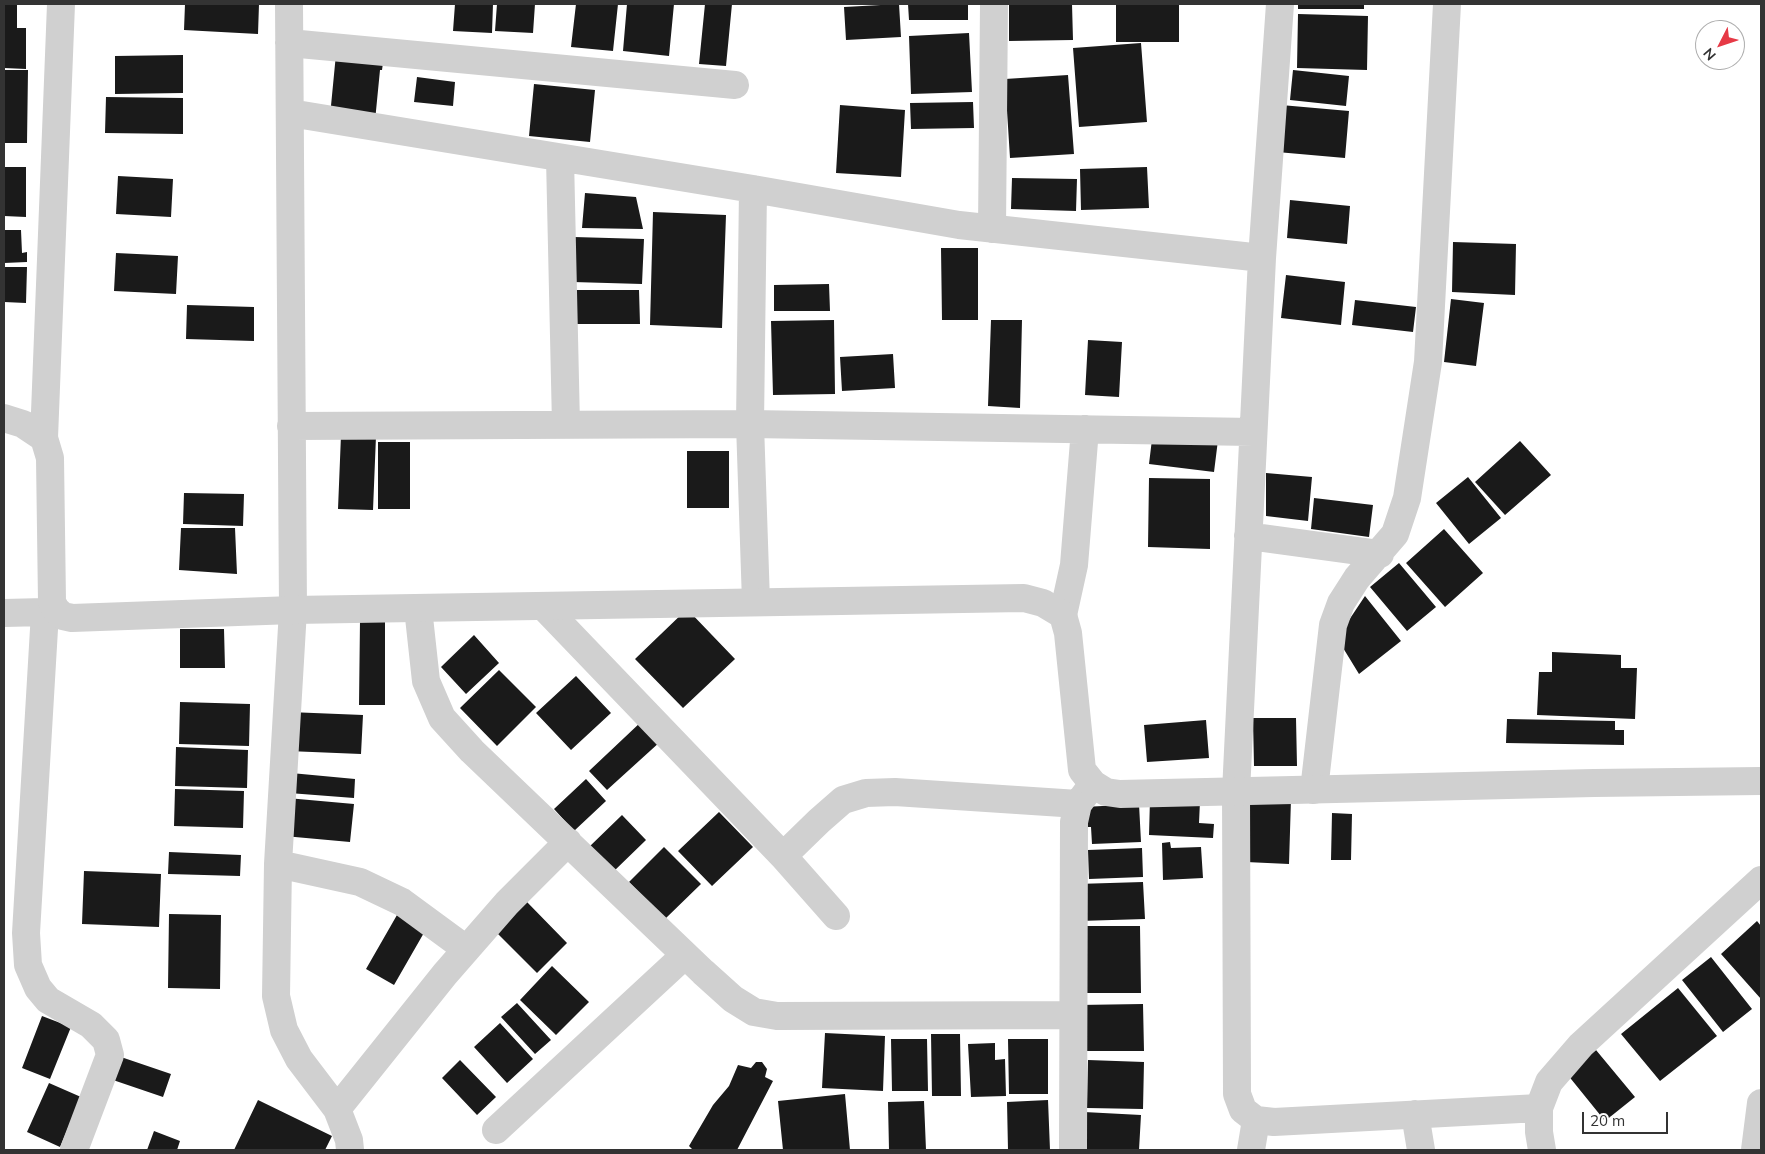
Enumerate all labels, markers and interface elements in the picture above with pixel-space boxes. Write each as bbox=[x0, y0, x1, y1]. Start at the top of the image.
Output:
north arrow bbox=[1695, 20, 1745, 70]
text: N bbox=[1699, 44, 1720, 64]
scale bar bbox=[1585, 1102, 1671, 1134]
text: 20 m bbox=[1590, 1111, 1625, 1130]

